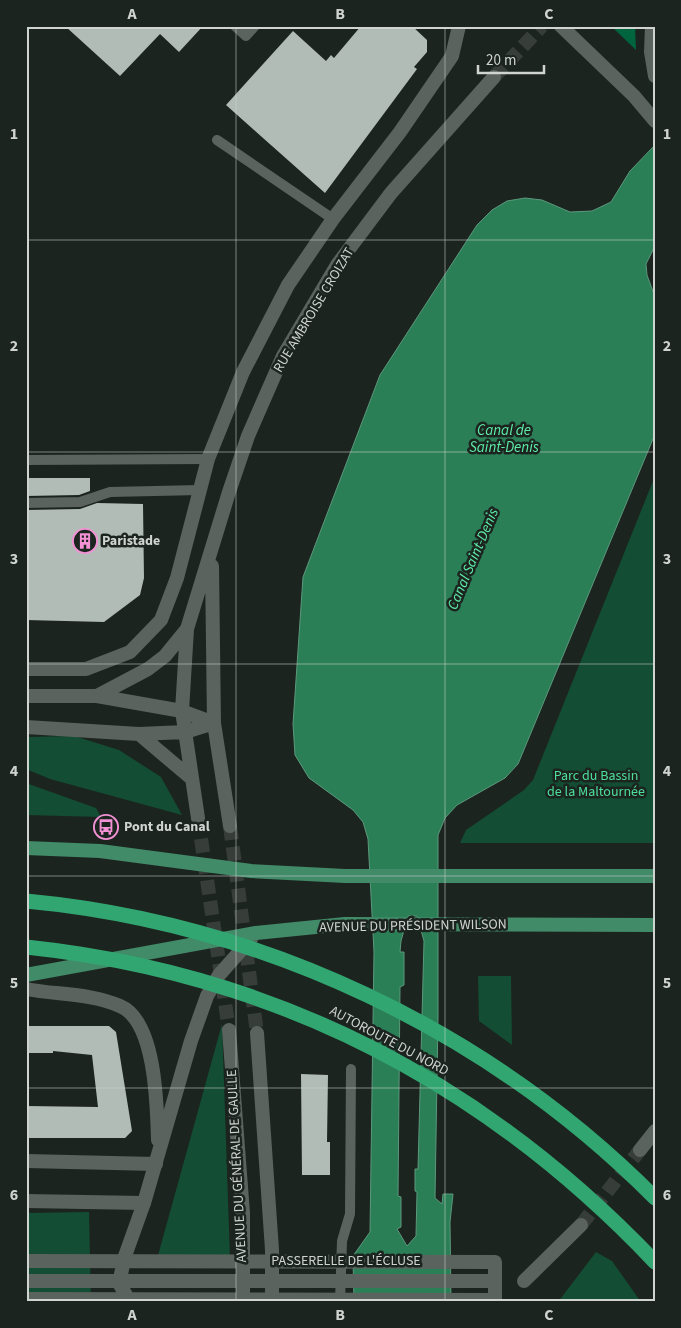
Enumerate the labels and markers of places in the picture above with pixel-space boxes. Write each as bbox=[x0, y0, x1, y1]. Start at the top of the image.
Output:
building icon: Paristade bbox=[72, 528, 98, 554]
place label: Paristade bbox=[102, 531, 160, 551]
bus stop icon: Pont du Canal bbox=[93, 814, 119, 840]
place label: Pont du Canal bbox=[124, 817, 210, 837]

